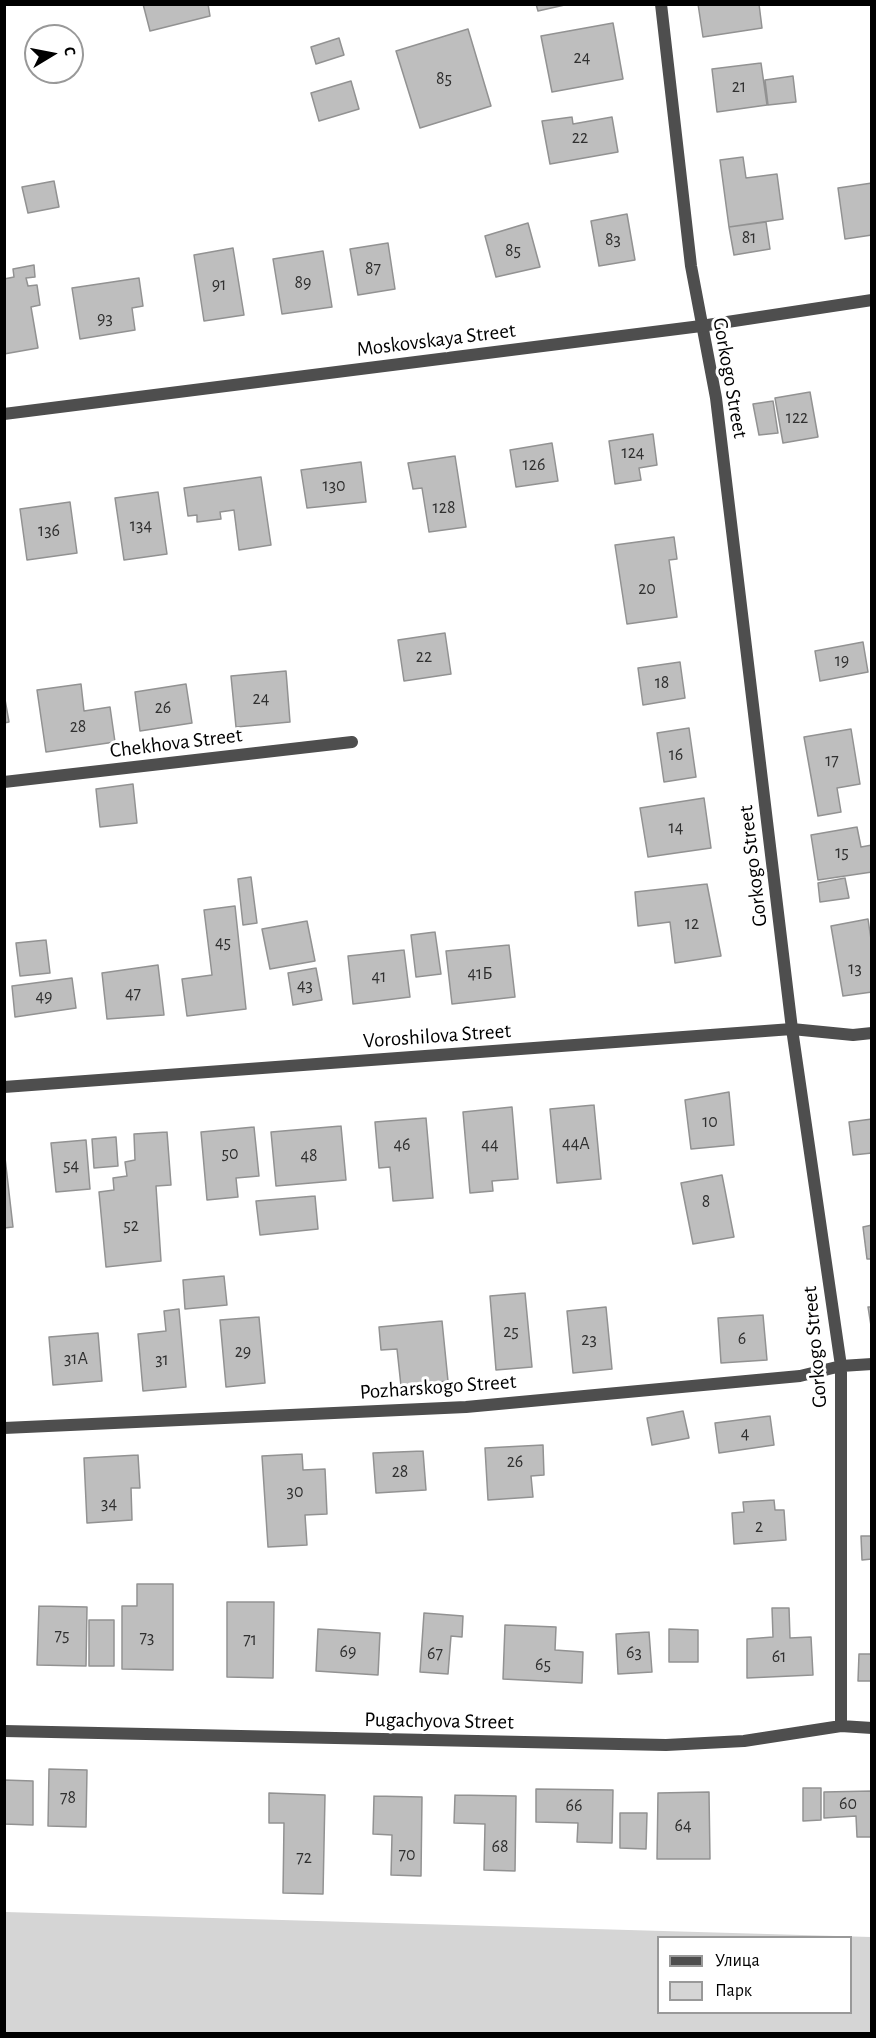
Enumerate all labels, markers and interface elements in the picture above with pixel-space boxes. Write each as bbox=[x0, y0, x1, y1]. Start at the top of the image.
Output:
north arrow bbox=[24, 24, 84, 84]
text: С bbox=[61, 45, 78, 57]
house number: 24 bbox=[574, 47, 590, 69]
house number: 85 bbox=[436, 68, 452, 90]
house number: 21 bbox=[732, 76, 746, 98]
house number: 22 bbox=[572, 127, 588, 149]
house number: 81 bbox=[742, 227, 756, 249]
house number: 83 bbox=[605, 229, 621, 251]
house number: 85 bbox=[505, 240, 521, 262]
house number: 87 bbox=[365, 258, 381, 280]
house number: 89 bbox=[295, 272, 311, 294]
house number: 91 bbox=[212, 274, 226, 296]
house number: 93 bbox=[97, 308, 113, 330]
street label: Gorkogo Street bbox=[707, 316, 753, 440]
street label: Moskovskaya Street bbox=[355, 318, 517, 362]
house number: 122 bbox=[786, 407, 808, 429]
house number: 124 bbox=[621, 442, 645, 464]
house number: 126 bbox=[523, 454, 545, 476]
house number: 130 bbox=[322, 475, 346, 497]
house number: 128 bbox=[433, 497, 455, 519]
house number: 134 bbox=[130, 515, 152, 537]
house number: 136 bbox=[38, 520, 60, 542]
house number: 20 bbox=[638, 578, 656, 600]
house number: 22 bbox=[416, 646, 432, 668]
house number: 19 bbox=[835, 650, 849, 672]
house number: 18 bbox=[655, 672, 669, 694]
house number: 24 bbox=[253, 688, 269, 710]
house number: 26 bbox=[155, 697, 171, 719]
house number: 28 bbox=[70, 716, 86, 738]
street label: Chekhova Street bbox=[108, 722, 244, 764]
house number: 16 bbox=[669, 744, 683, 766]
house number: 17 bbox=[825, 750, 839, 772]
street label: Gorkogo Street bbox=[733, 804, 773, 928]
house number: 14 bbox=[669, 817, 683, 839]
house number: 15 bbox=[835, 842, 849, 864]
house number: 12 bbox=[685, 913, 699, 935]
house number: 45 bbox=[215, 932, 231, 954]
house number: 13 bbox=[848, 958, 862, 980]
house number: 41Б bbox=[467, 963, 493, 985]
house number: 41 bbox=[372, 966, 386, 988]
house number: 43 bbox=[297, 975, 313, 997]
house number: 47 bbox=[125, 983, 141, 1005]
house number: 49 bbox=[35, 986, 53, 1008]
street label: Voroshilova Street bbox=[362, 1018, 512, 1054]
house number: 10 bbox=[702, 1111, 718, 1133]
house number: 44А bbox=[562, 1133, 590, 1155]
house number: 46 bbox=[393, 1134, 411, 1156]
house number: 44 bbox=[481, 1134, 499, 1156]
house number: 50 bbox=[221, 1143, 239, 1165]
house number: 48 bbox=[300, 1145, 318, 1167]
house number: 54 bbox=[63, 1155, 79, 1177]
house number: 8 bbox=[702, 1191, 710, 1213]
house number: 52 bbox=[123, 1215, 139, 1237]
street label: Gorkogo Street bbox=[797, 1285, 833, 1409]
house number: 25 bbox=[503, 1321, 519, 1343]
house number: 6 bbox=[738, 1328, 746, 1350]
house number: 23 bbox=[581, 1329, 597, 1351]
house number: 29 bbox=[235, 1341, 251, 1363]
house number: 31А bbox=[64, 1348, 88, 1370]
house number: 31 bbox=[155, 1349, 169, 1371]
street label: Pozharskogo Street bbox=[359, 1369, 517, 1405]
house number: 4 bbox=[741, 1423, 749, 1445]
house number: 26 bbox=[507, 1451, 523, 1473]
house number: 28 bbox=[392, 1461, 408, 1483]
house number: 30 bbox=[287, 1481, 303, 1503]
house number: 34 bbox=[101, 1493, 117, 1515]
house number: 2 bbox=[755, 1516, 763, 1538]
house number: 75 bbox=[54, 1625, 70, 1647]
house number: 73 bbox=[140, 1627, 154, 1649]
house number: 71 bbox=[243, 1629, 257, 1651]
house number: 69 bbox=[340, 1641, 356, 1663]
house number: 63 bbox=[626, 1642, 642, 1664]
house number: 67 bbox=[427, 1643, 443, 1665]
house number: 61 bbox=[772, 1646, 786, 1668]
house number: 65 bbox=[535, 1654, 551, 1676]
street label: Pugachyova Street bbox=[364, 1707, 514, 1735]
house number: 78 bbox=[60, 1787, 76, 1809]
house number: 60 bbox=[839, 1793, 857, 1815]
house number: 66 bbox=[566, 1795, 582, 1817]
house number: 64 bbox=[674, 1815, 692, 1837]
house number: 68 bbox=[492, 1836, 508, 1858]
house number: 70 bbox=[398, 1844, 416, 1866]
house number: 72 bbox=[296, 1847, 312, 1869]
legend bbox=[657, 1936, 852, 2014]
text: Улица bbox=[715, 1952, 760, 1970]
text: Парк bbox=[715, 1982, 752, 2000]

